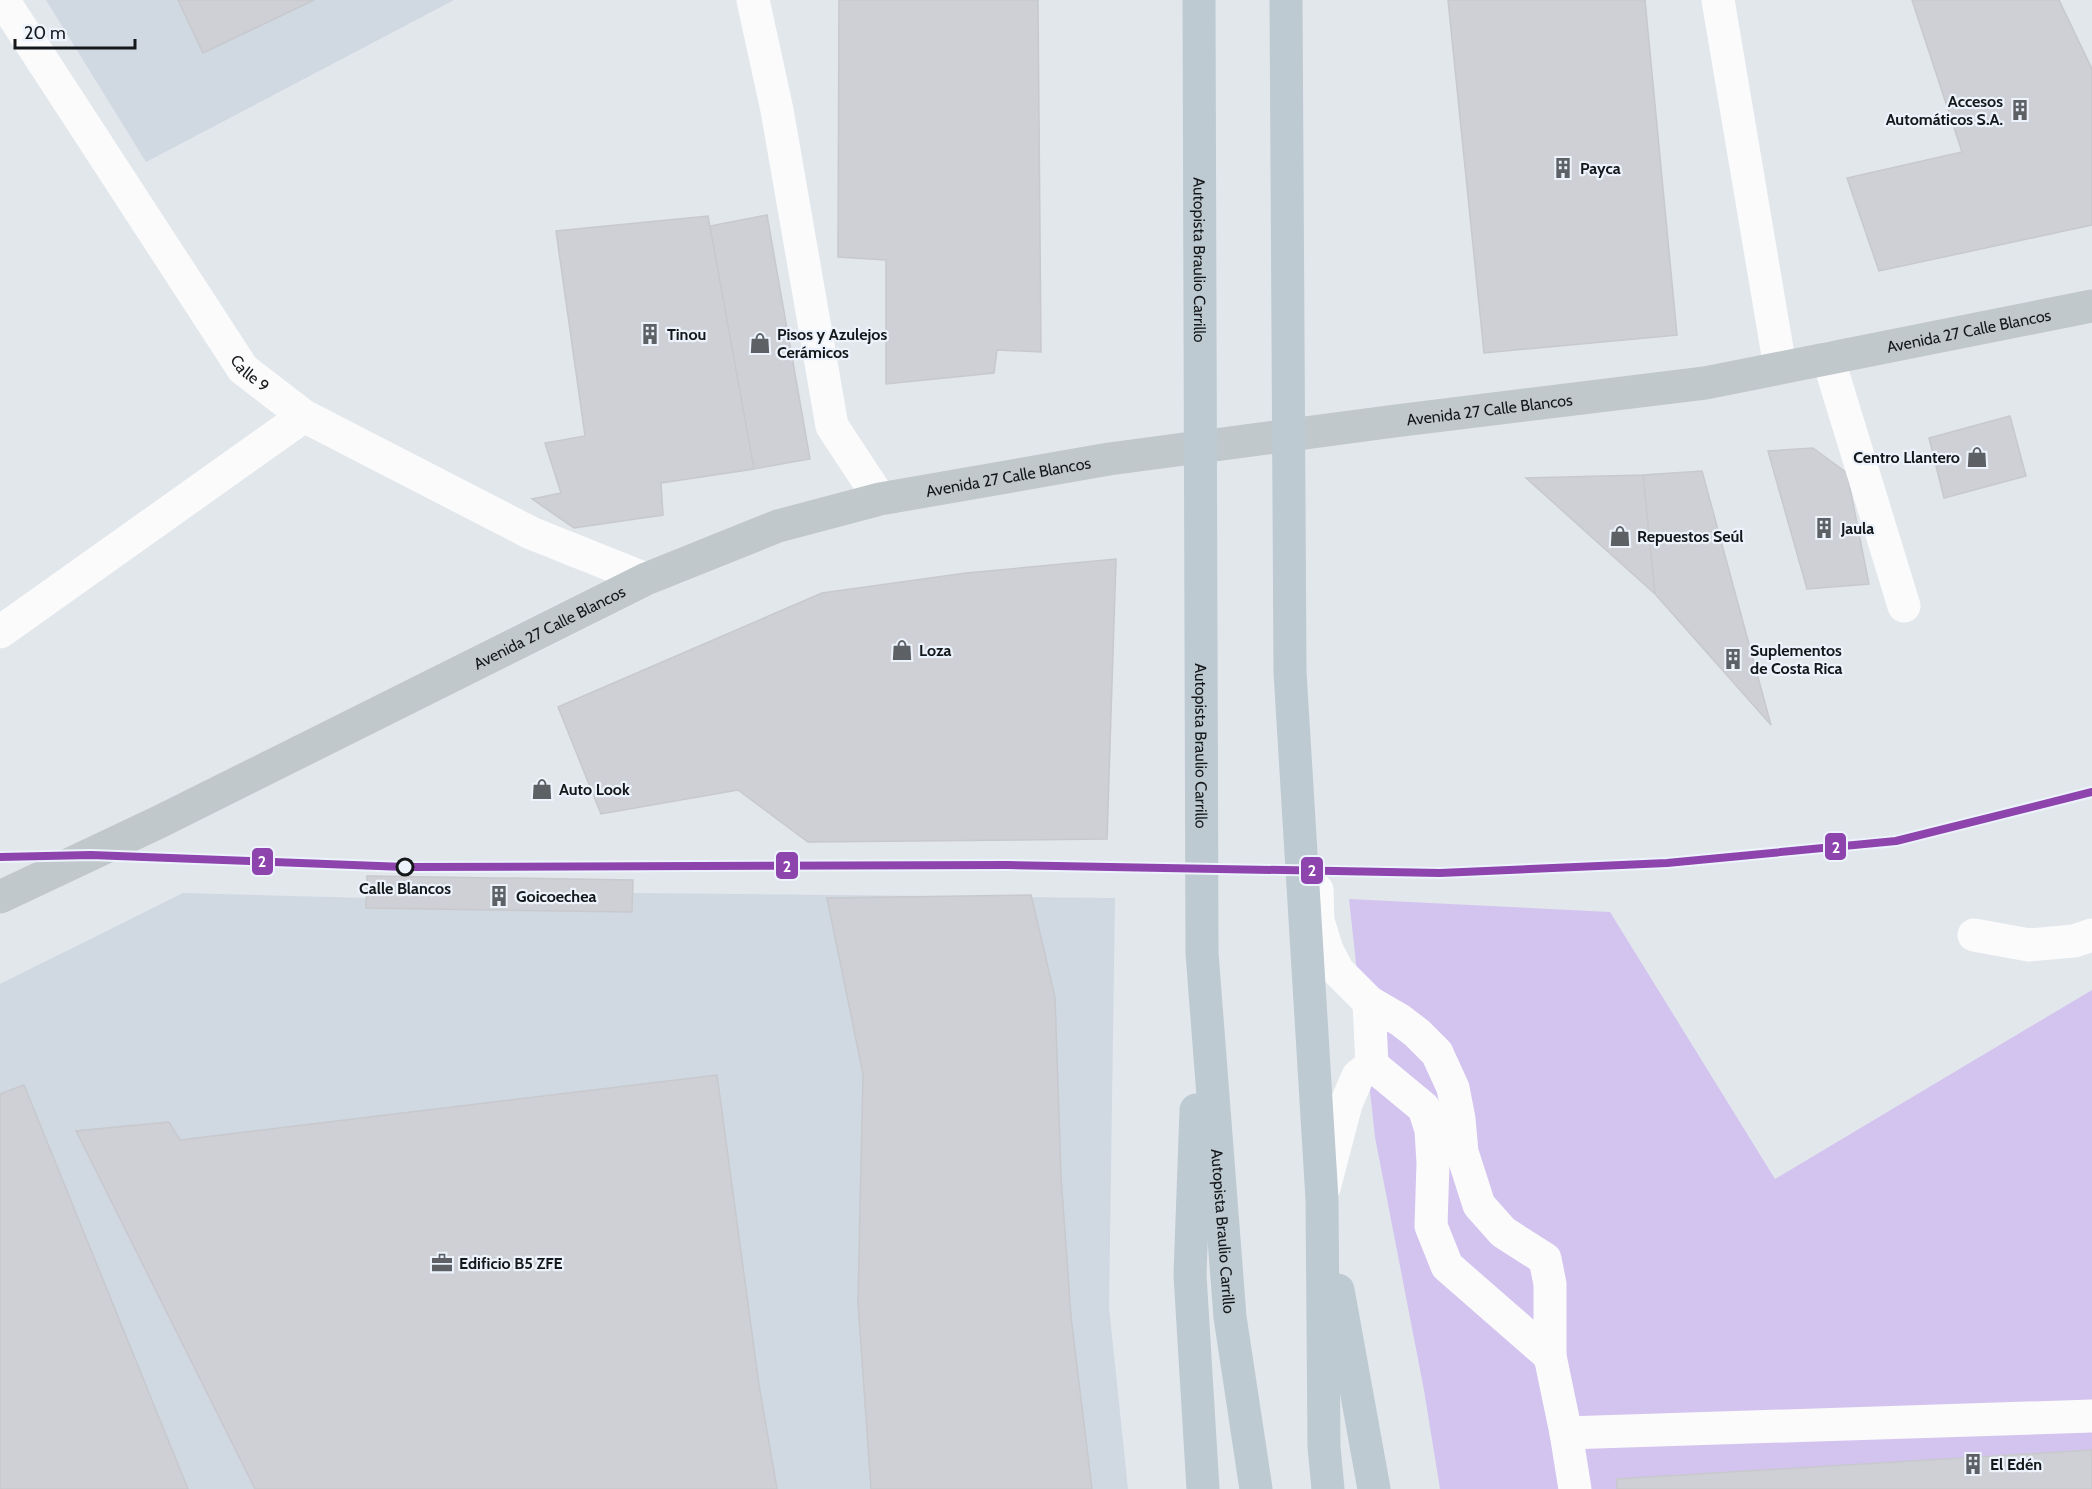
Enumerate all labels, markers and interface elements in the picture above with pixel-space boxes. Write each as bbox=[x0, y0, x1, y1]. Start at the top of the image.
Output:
scale bar bbox=[15, 12, 135, 50]
text: 20 m bbox=[24, 22, 66, 44]
place label: Accesos Automáticos S.A. bbox=[1886, 92, 2003, 129]
building icon: Accesos Automáticos S.A. bbox=[2008, 98, 2032, 122]
building icon: Payca bbox=[1551, 156, 1575, 180]
place label: Payca bbox=[1580, 159, 1621, 178]
street label: Autopista Braulio Carrillo bbox=[1190, 177, 1209, 343]
street label: Avenida 27 Calle Blancos bbox=[1885, 305, 2053, 357]
building icon: Tinou bbox=[638, 322, 662, 346]
place label: Tinou bbox=[667, 325, 706, 344]
place label: Pisos y Azulejos Cerámicos bbox=[777, 325, 887, 362]
shop icon: Pisos y Azulejos Cerámicos bbox=[748, 331, 772, 355]
street label: Calle 9 bbox=[226, 351, 273, 396]
street label: Avenida 27 Calle Blancos bbox=[1405, 390, 1574, 430]
shop icon: Centro Llantero bbox=[1965, 445, 1989, 469]
place label: Centro Llantero bbox=[1853, 448, 1960, 467]
street label: Avenida 27 Calle Blancos bbox=[924, 453, 1093, 501]
building icon: Jaula bbox=[1812, 516, 1836, 540]
place label: Jaula bbox=[1840, 519, 1874, 538]
shop icon: Repuestos Seúl bbox=[1608, 524, 1632, 548]
place label: Repuestos Seúl bbox=[1637, 527, 1744, 546]
street label: Avenida 27 Calle Blancos bbox=[470, 582, 629, 674]
shop icon: Loza bbox=[890, 638, 914, 662]
place label: Loza bbox=[919, 641, 951, 660]
place label: Suplementos de Costa Rica bbox=[1750, 641, 1843, 678]
building icon: Suplementos de Costa Rica bbox=[1721, 647, 1745, 671]
street label: Autopista Braulio Carrillo bbox=[1191, 663, 1211, 829]
shop icon: Auto Look bbox=[530, 777, 554, 801]
place label: Auto Look bbox=[559, 780, 630, 799]
line badge: 2 bbox=[1824, 832, 1847, 861]
text: 2 bbox=[1832, 838, 1840, 857]
line badge: 2 bbox=[251, 847, 274, 876]
line badge: 2 bbox=[775, 851, 799, 880]
text: 2 bbox=[258, 852, 266, 871]
line badge: 2 bbox=[1300, 856, 1324, 885]
text: 2 bbox=[783, 857, 791, 876]
marker: Calle Blancos bbox=[396, 858, 414, 876]
text: 2 bbox=[1308, 861, 1316, 880]
place label: Calle Blancos bbox=[359, 879, 451, 898]
building icon: Goicoechea bbox=[487, 884, 511, 908]
place label: Goicoechea bbox=[516, 887, 596, 906]
street label: Autopista Braulio Carrillo bbox=[1207, 1148, 1239, 1315]
office icon: Edificio B5 ZFE bbox=[430, 1251, 454, 1275]
place label: Edificio B5 ZFE bbox=[459, 1254, 563, 1273]
building icon: El Edén bbox=[1961, 1452, 1985, 1476]
place label: El Edén bbox=[1990, 1455, 2042, 1474]

